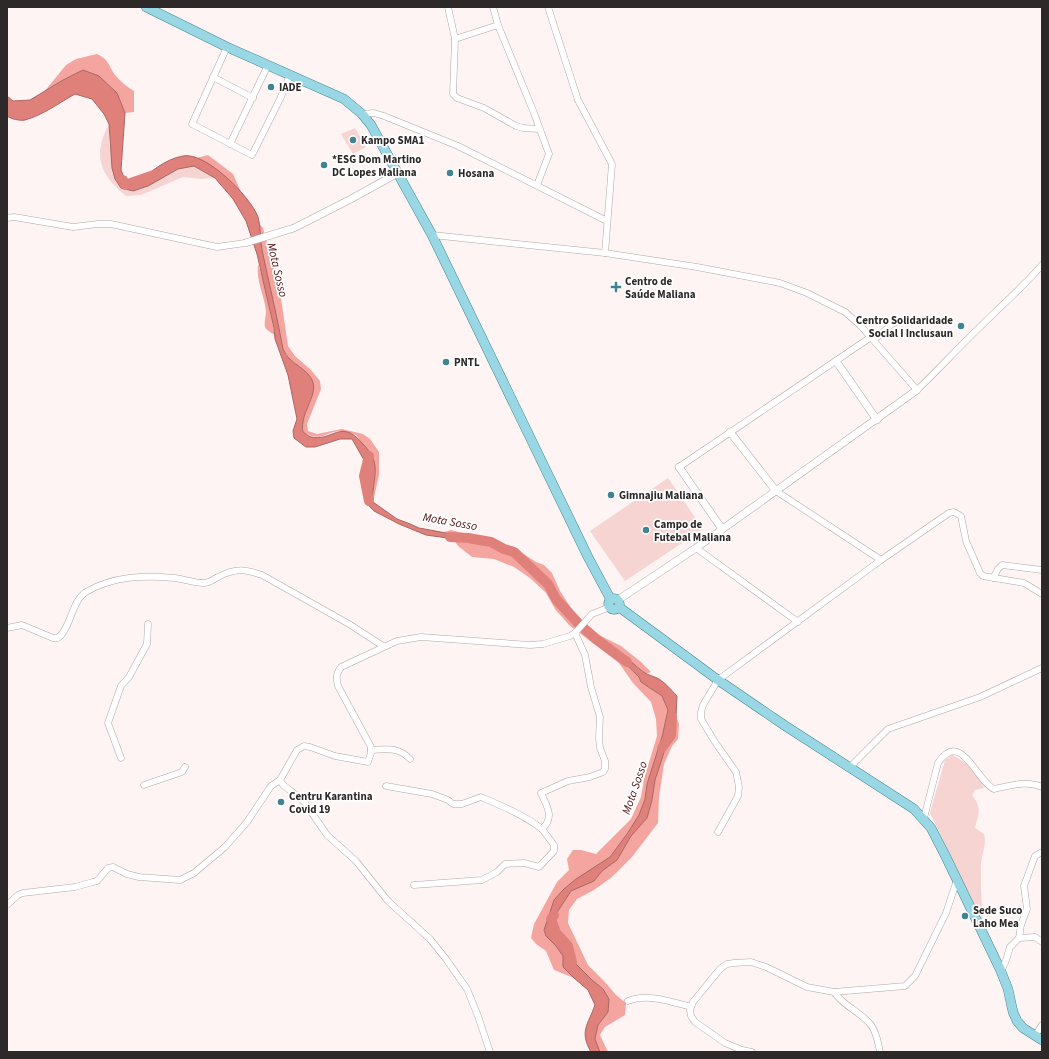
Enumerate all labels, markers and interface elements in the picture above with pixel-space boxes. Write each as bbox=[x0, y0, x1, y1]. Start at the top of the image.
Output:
place label: IADE bbox=[279, 80, 302, 95]
marker: IADE bbox=[266, 82, 276, 92]
place label: Kampo SMA1 bbox=[361, 133, 424, 148]
marker: Kampo SMA1 bbox=[348, 135, 358, 145]
place label: *ESG Dom Martino DC Lopes Maliana bbox=[332, 152, 421, 180]
marker: *ESG Dom Martino DC Lopes Maliana bbox=[319, 160, 329, 170]
place label: Hosana bbox=[458, 166, 494, 181]
marker: Hosana bbox=[445, 168, 455, 178]
water label: Mota Sosso bbox=[263, 241, 291, 299]
place label: Centro de Saúde Maliana bbox=[625, 274, 696, 302]
marker: Centro de Saúde Maliana bbox=[610, 281, 622, 293]
place label: Centro Solidaridade Social I Inclusaun bbox=[856, 313, 953, 341]
marker: Centro Solidaridade Social I Inclusaun bbox=[956, 321, 966, 331]
place label: PNTL bbox=[454, 355, 480, 370]
marker: PNTL bbox=[441, 357, 451, 367]
place label: Gimnajiu Maliana bbox=[619, 488, 704, 503]
marker: Gimnajiu Maliana bbox=[606, 490, 616, 500]
water label: Mota Sosso bbox=[421, 509, 479, 535]
place label: Campo de Futebal Maliana bbox=[654, 517, 731, 545]
marker: Campo de Futebal Maliana bbox=[641, 525, 651, 535]
water label: Mota Sosso bbox=[618, 759, 652, 817]
place label: Centru Karantina Covid 19 bbox=[289, 789, 373, 817]
marker: Centru Karantina Covid 19 bbox=[276, 797, 286, 807]
place label: Sede Suco Laho Mea bbox=[973, 903, 1022, 931]
marker: Sede Suco Laho Mea bbox=[960, 911, 970, 921]

